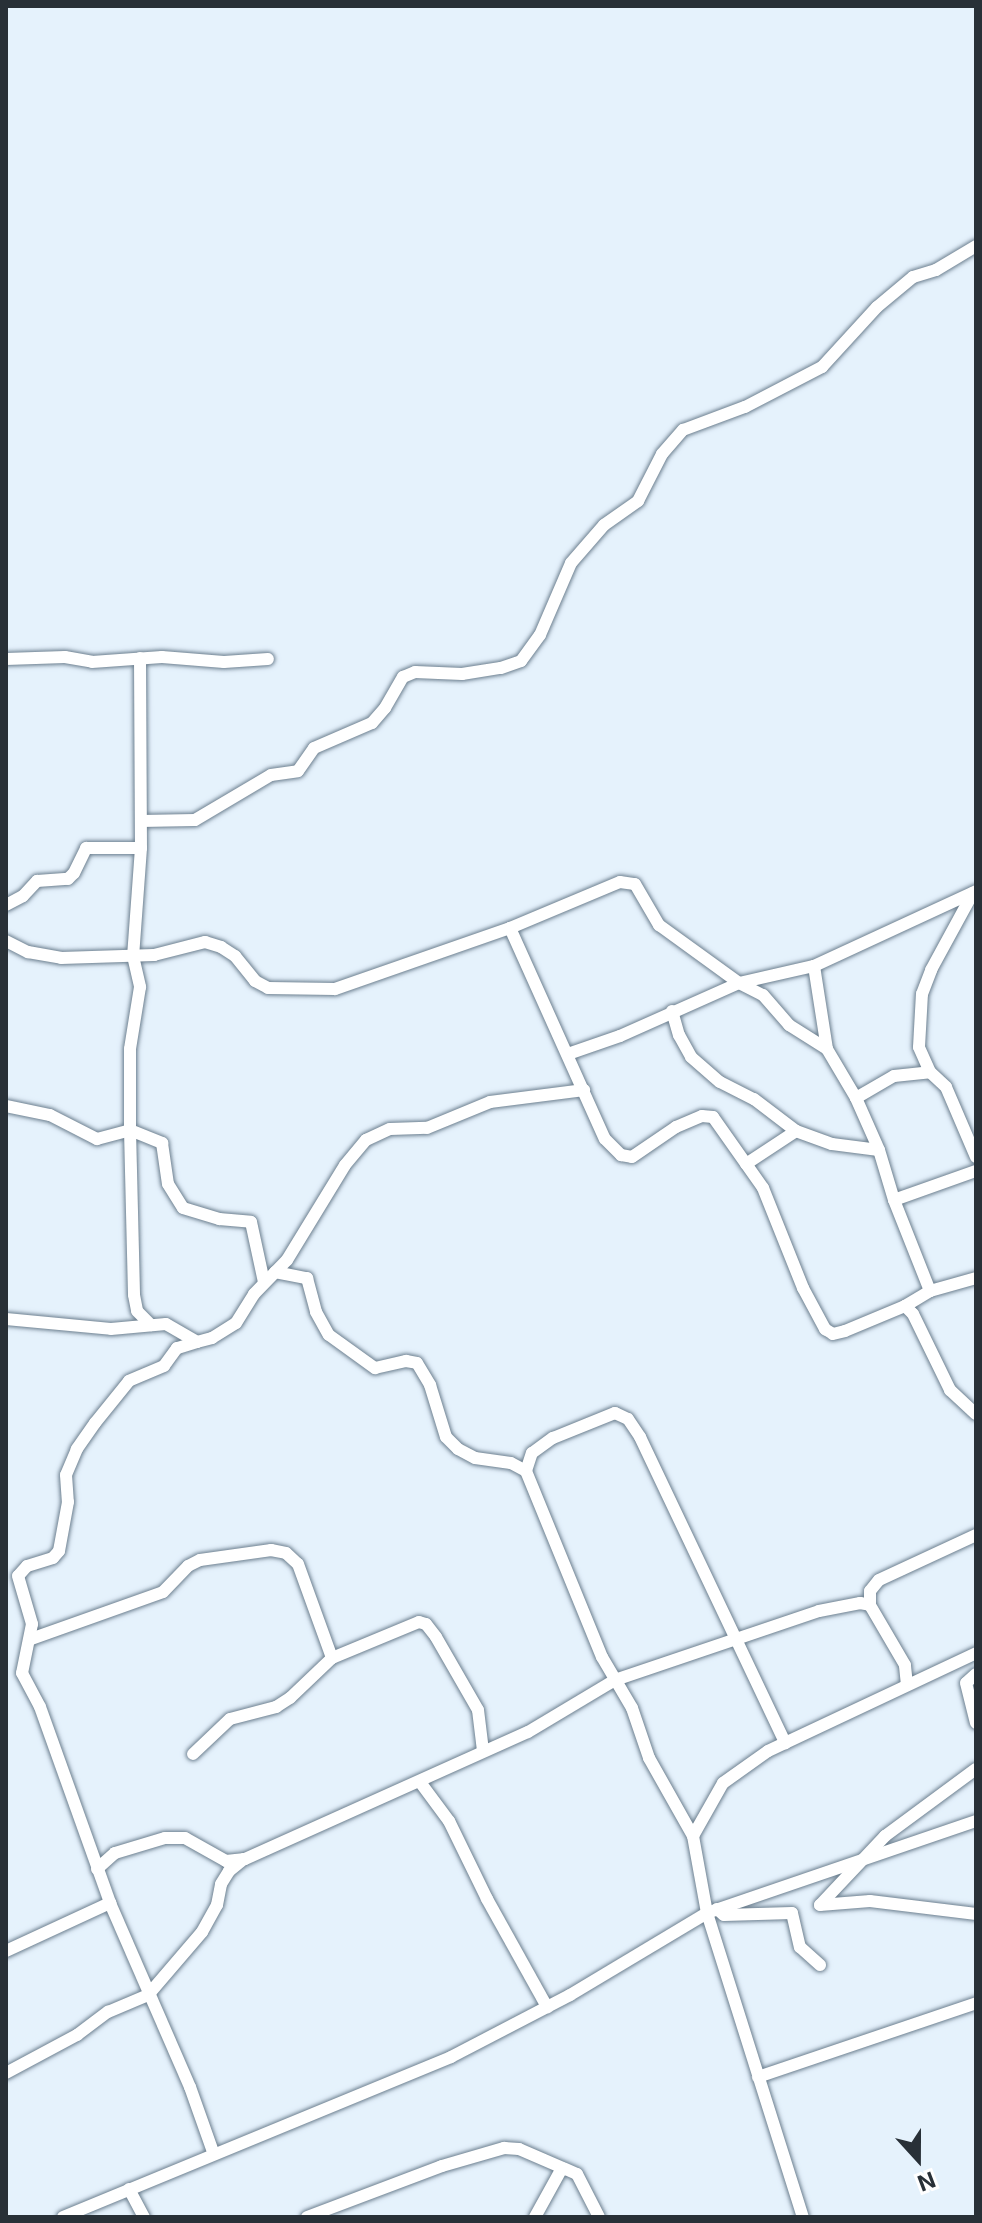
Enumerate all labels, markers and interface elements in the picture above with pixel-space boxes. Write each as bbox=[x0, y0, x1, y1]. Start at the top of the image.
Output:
north arrow bbox=[878, 2119, 958, 2199]
text: N bbox=[914, 2166, 939, 2197]

